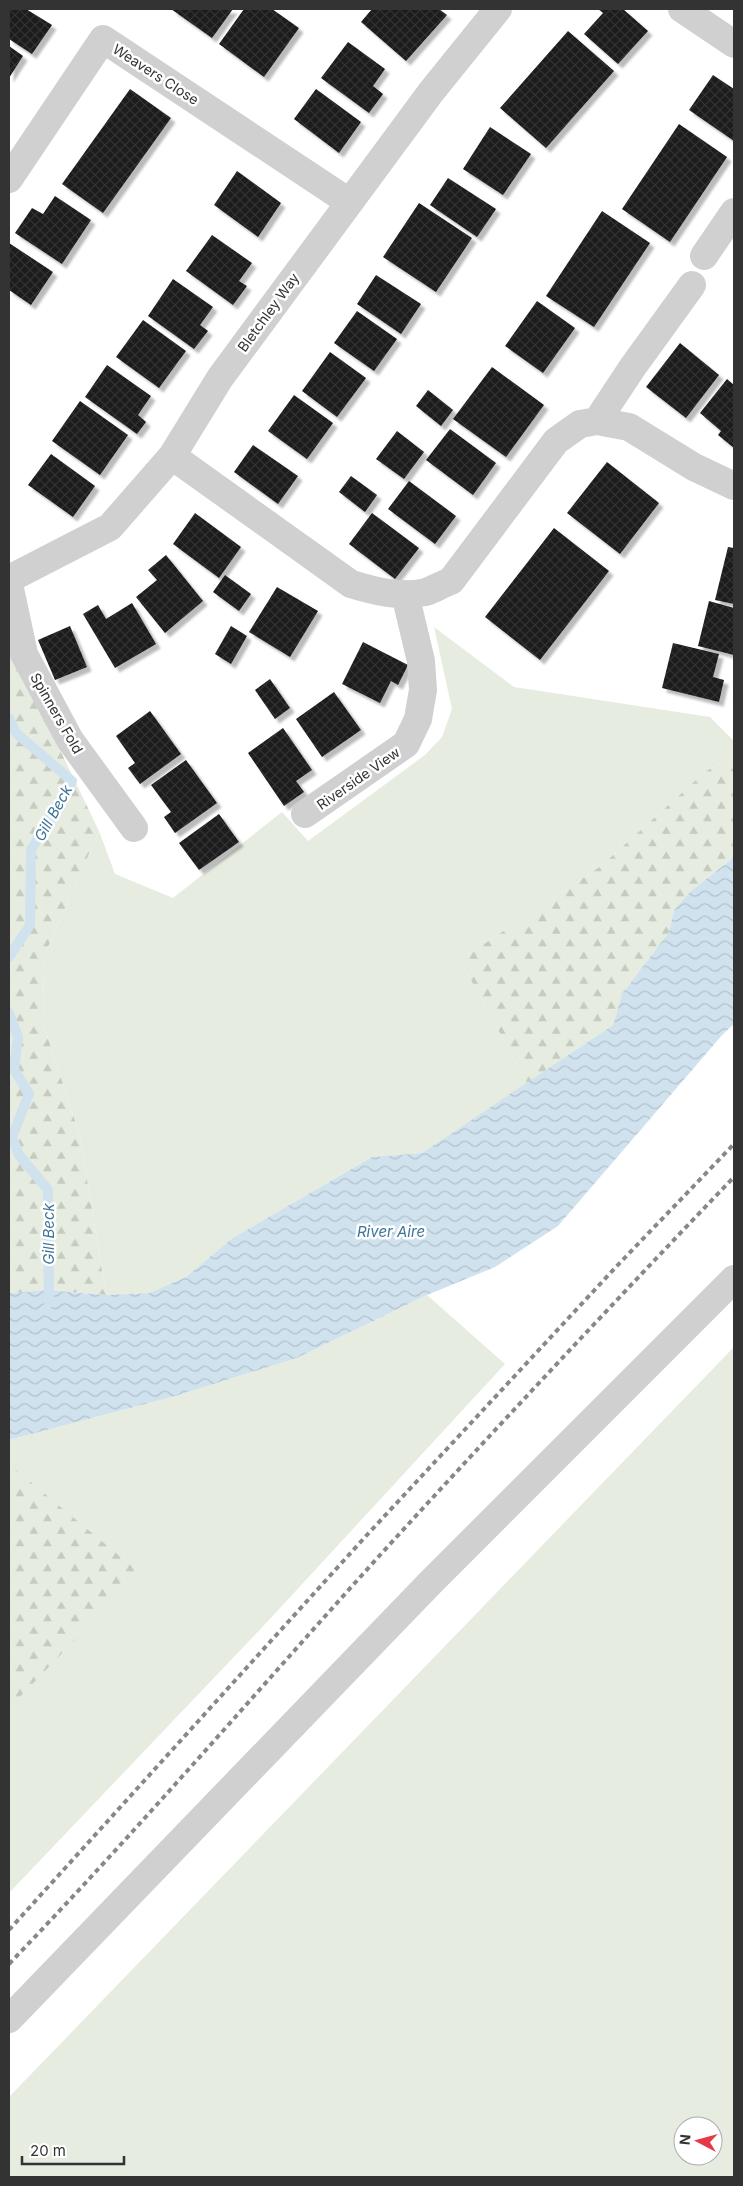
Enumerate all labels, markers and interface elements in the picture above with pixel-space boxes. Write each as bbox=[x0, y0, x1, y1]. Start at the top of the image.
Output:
street label: Weavers Close bbox=[110, 40, 202, 108]
street label: Bletchley Way bbox=[234, 269, 302, 355]
street label: Spinners Fold bbox=[27, 670, 87, 756]
street label: Riverside View bbox=[313, 743, 403, 813]
water label: Gill Beck bbox=[30, 781, 77, 845]
water label: Gill Beck bbox=[39, 1202, 58, 1265]
water label: River Aire bbox=[357, 1222, 425, 1241]
north arrow bbox=[673, 2116, 723, 2166]
text: N bbox=[676, 2133, 694, 2146]
scale bar bbox=[22, 2134, 125, 2166]
text: 20 m bbox=[30, 2141, 66, 2160]

